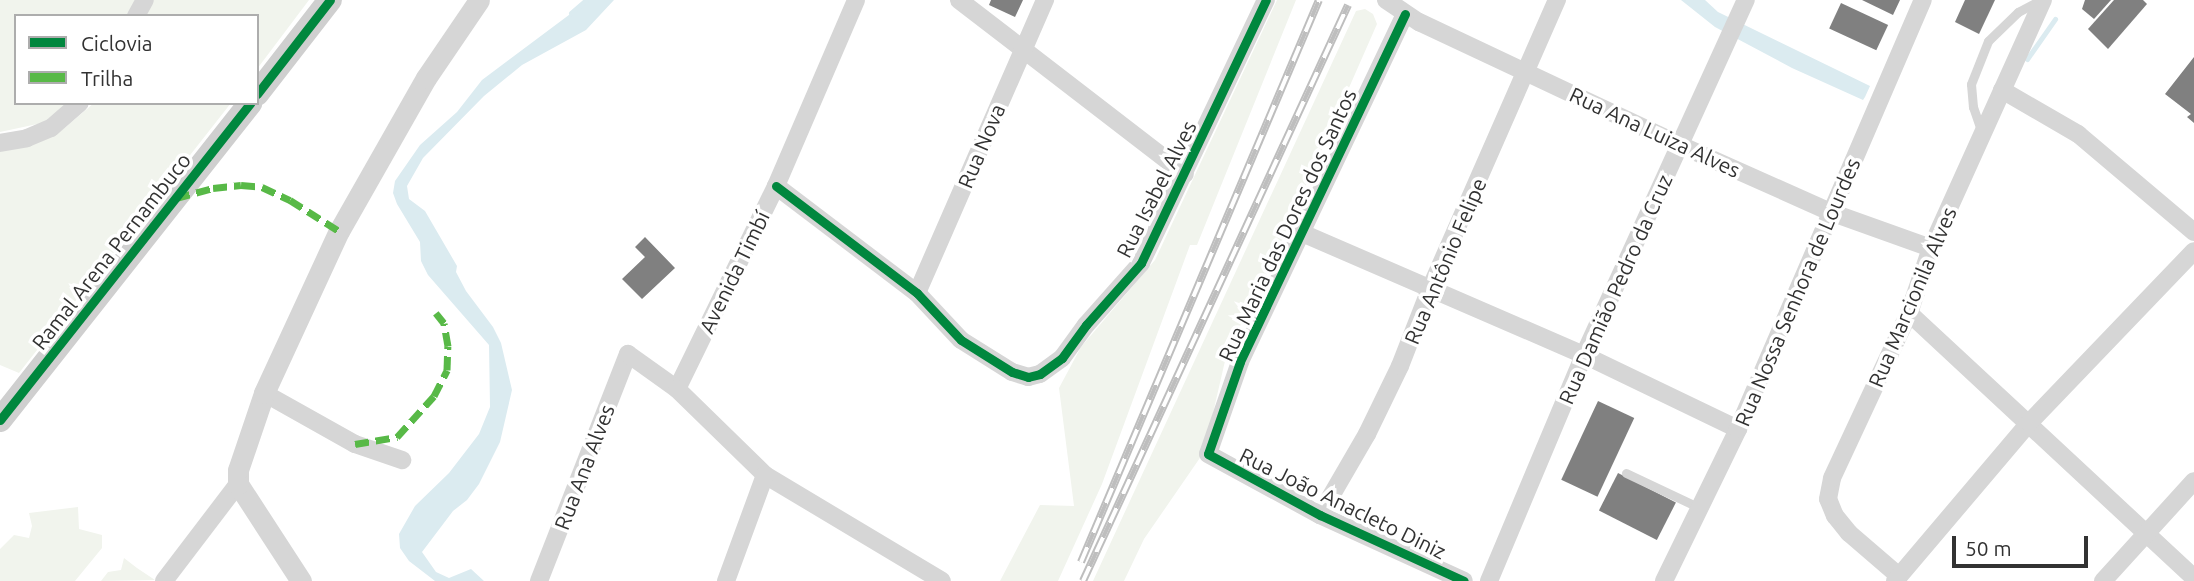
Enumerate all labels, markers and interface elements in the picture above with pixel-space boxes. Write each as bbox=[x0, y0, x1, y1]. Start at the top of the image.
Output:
legend bbox=[14, 14, 259, 105]
text: Ciclovia bbox=[81, 31, 153, 55]
text: Trilha bbox=[81, 66, 133, 90]
street label: Rua Ana Luiza Alves bbox=[1566, 81, 1744, 183]
street label: Rua Maria das Dores dos Santos bbox=[1213, 85, 1361, 365]
street label: Rua Nova bbox=[952, 100, 1010, 192]
street label: Rua Isabel Alves bbox=[1111, 116, 1201, 262]
street label: Ramal Arena Pernambuco bbox=[26, 148, 196, 354]
street label: Rua Nossa Senhora de Lourdes bbox=[1729, 154, 1865, 430]
street label: Rua Damião Pedro da Cruz bbox=[1553, 170, 1677, 408]
street label: Rua Antônio Felipe bbox=[1399, 174, 1491, 348]
street label: Rua Marcionila Alves bbox=[1863, 203, 1961, 391]
street label: Avenida Timbí bbox=[694, 207, 774, 337]
street label: Rua Ana Alves bbox=[549, 401, 619, 533]
street label: Rua João Anacleto Diniz bbox=[1236, 442, 1450, 564]
scale bar bbox=[1956, 522, 2092, 566]
text: 50 m bbox=[1965, 536, 2012, 560]

